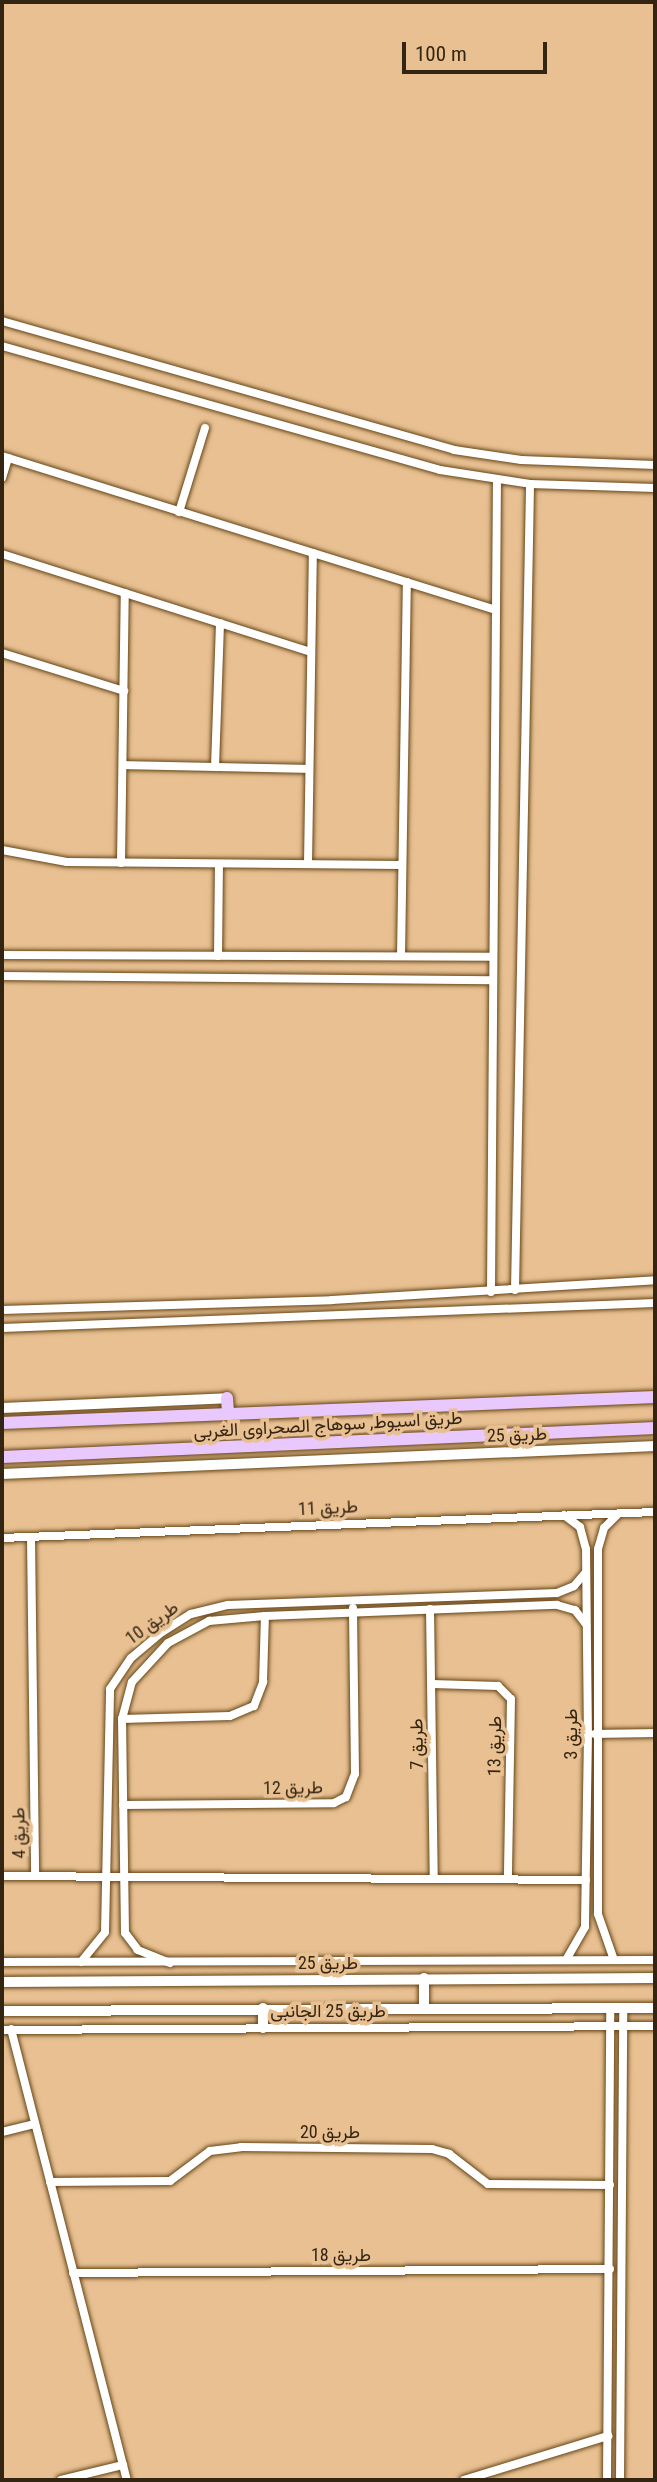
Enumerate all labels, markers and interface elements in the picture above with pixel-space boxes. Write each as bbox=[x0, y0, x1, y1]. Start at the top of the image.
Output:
scale bar bbox=[405, 28, 550, 72]
text: 100 m bbox=[415, 42, 467, 66]
street label: طريق اسيوط, سوهاج الصحراوى الغربى bbox=[193, 1407, 463, 1443]
street label: طريق 25 bbox=[487, 1423, 547, 1447]
street label: طريق 11 bbox=[297, 1496, 359, 1520]
street label: طريق 10 bbox=[121, 1597, 183, 1649]
street label: طريق 3 bbox=[560, 1708, 582, 1760]
street label: طريق 13 bbox=[484, 1716, 506, 1776]
street label: طريق 7 bbox=[406, 1718, 428, 1770]
street label: طريق 12 bbox=[263, 1777, 323, 1799]
street label: طريق 4 bbox=[8, 1807, 30, 1859]
street label: طريق 25 bbox=[298, 1952, 358, 1974]
street label: طريق 25 الجانبى bbox=[270, 2000, 386, 2022]
street label: طريق 20 bbox=[300, 2121, 360, 2143]
street label: طريق 18 bbox=[311, 2244, 371, 2266]

